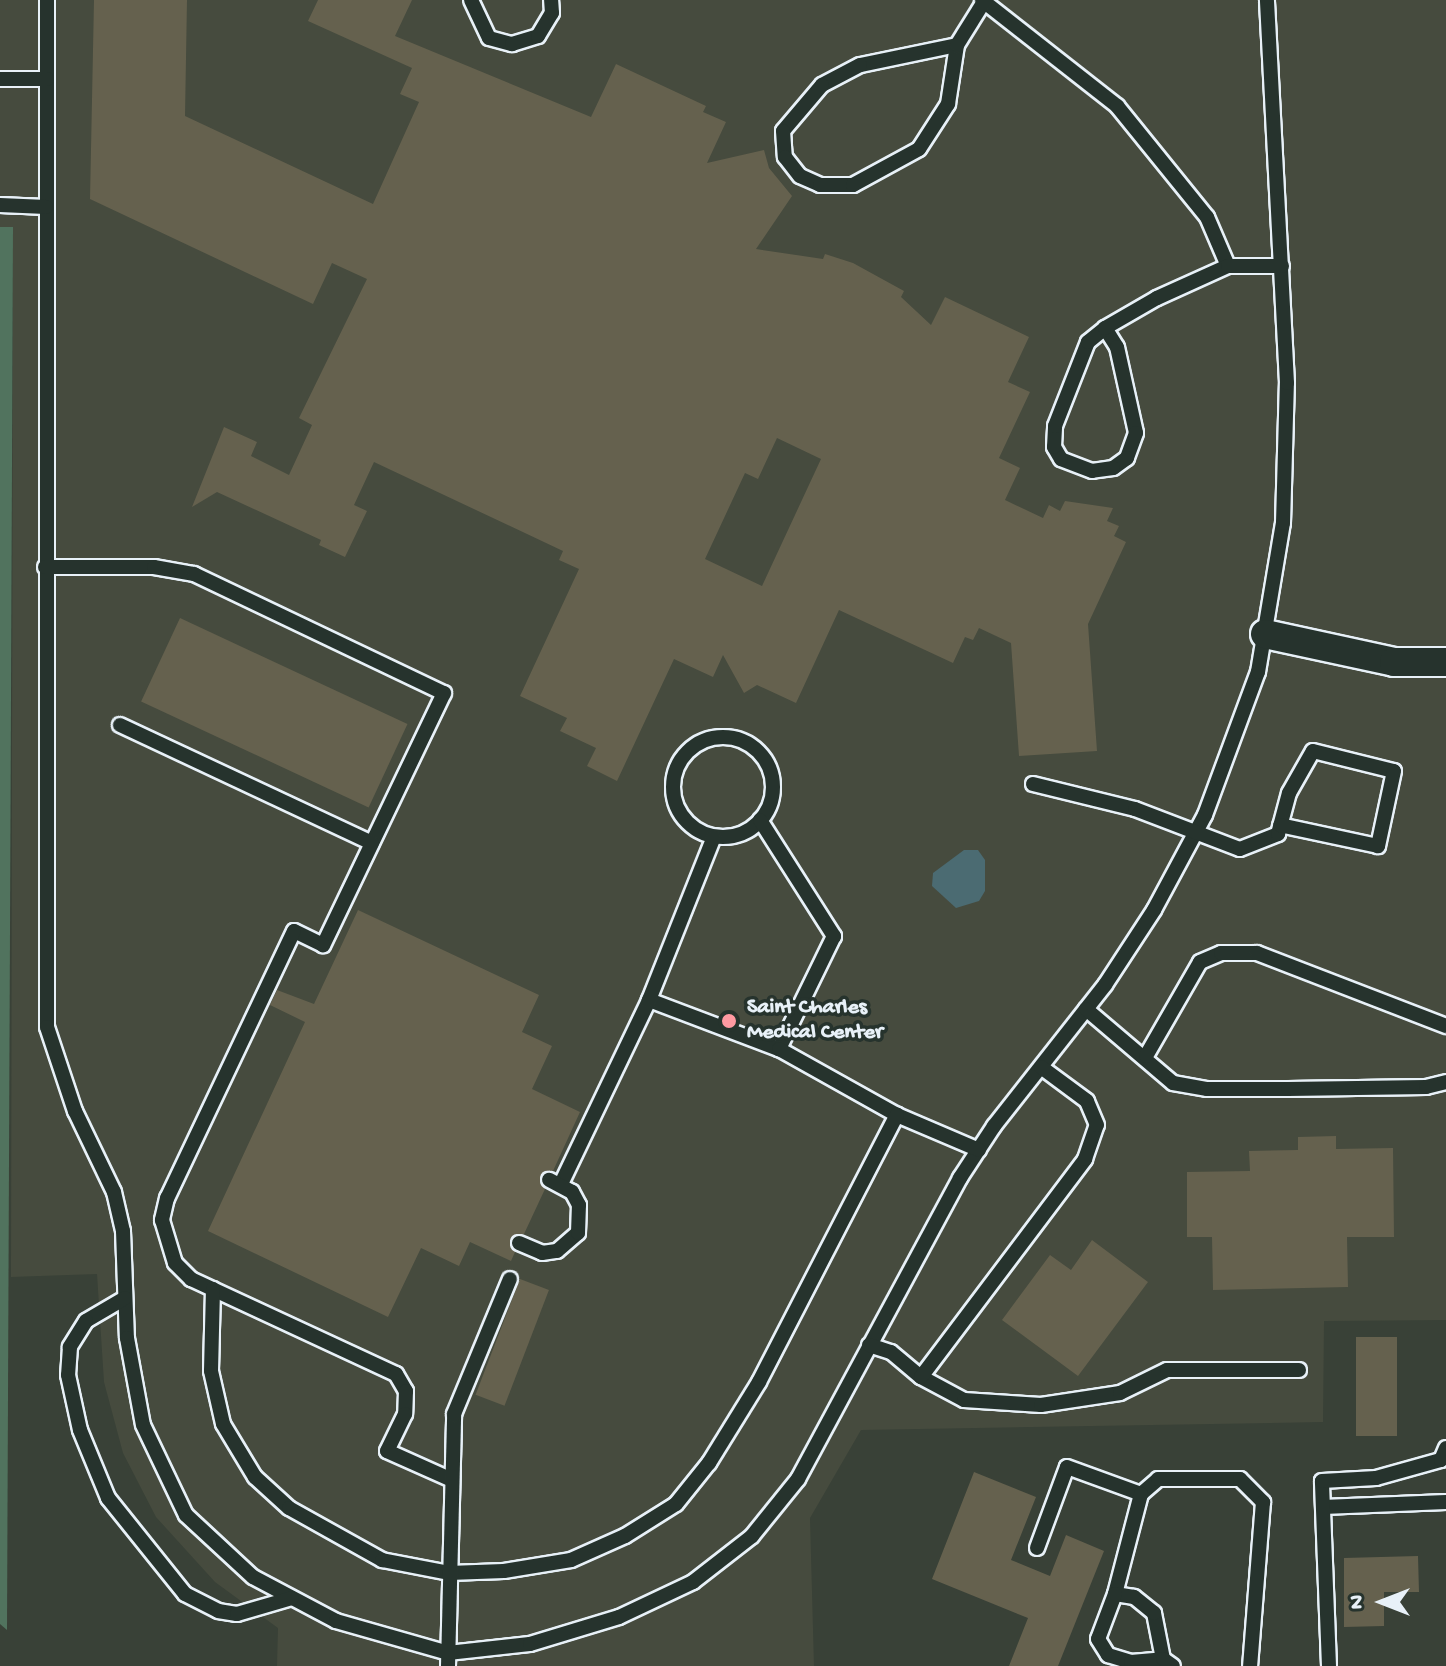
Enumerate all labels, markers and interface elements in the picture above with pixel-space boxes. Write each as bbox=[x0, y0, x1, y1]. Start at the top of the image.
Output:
place label: Saint Charles Medical Center bbox=[747, 995, 883, 1046]
marker: Saint Charles Medical Center bbox=[718, 1010, 740, 1032]
north arrow bbox=[1342, 1562, 1422, 1642]
text: N bbox=[1345, 1595, 1371, 1609]

